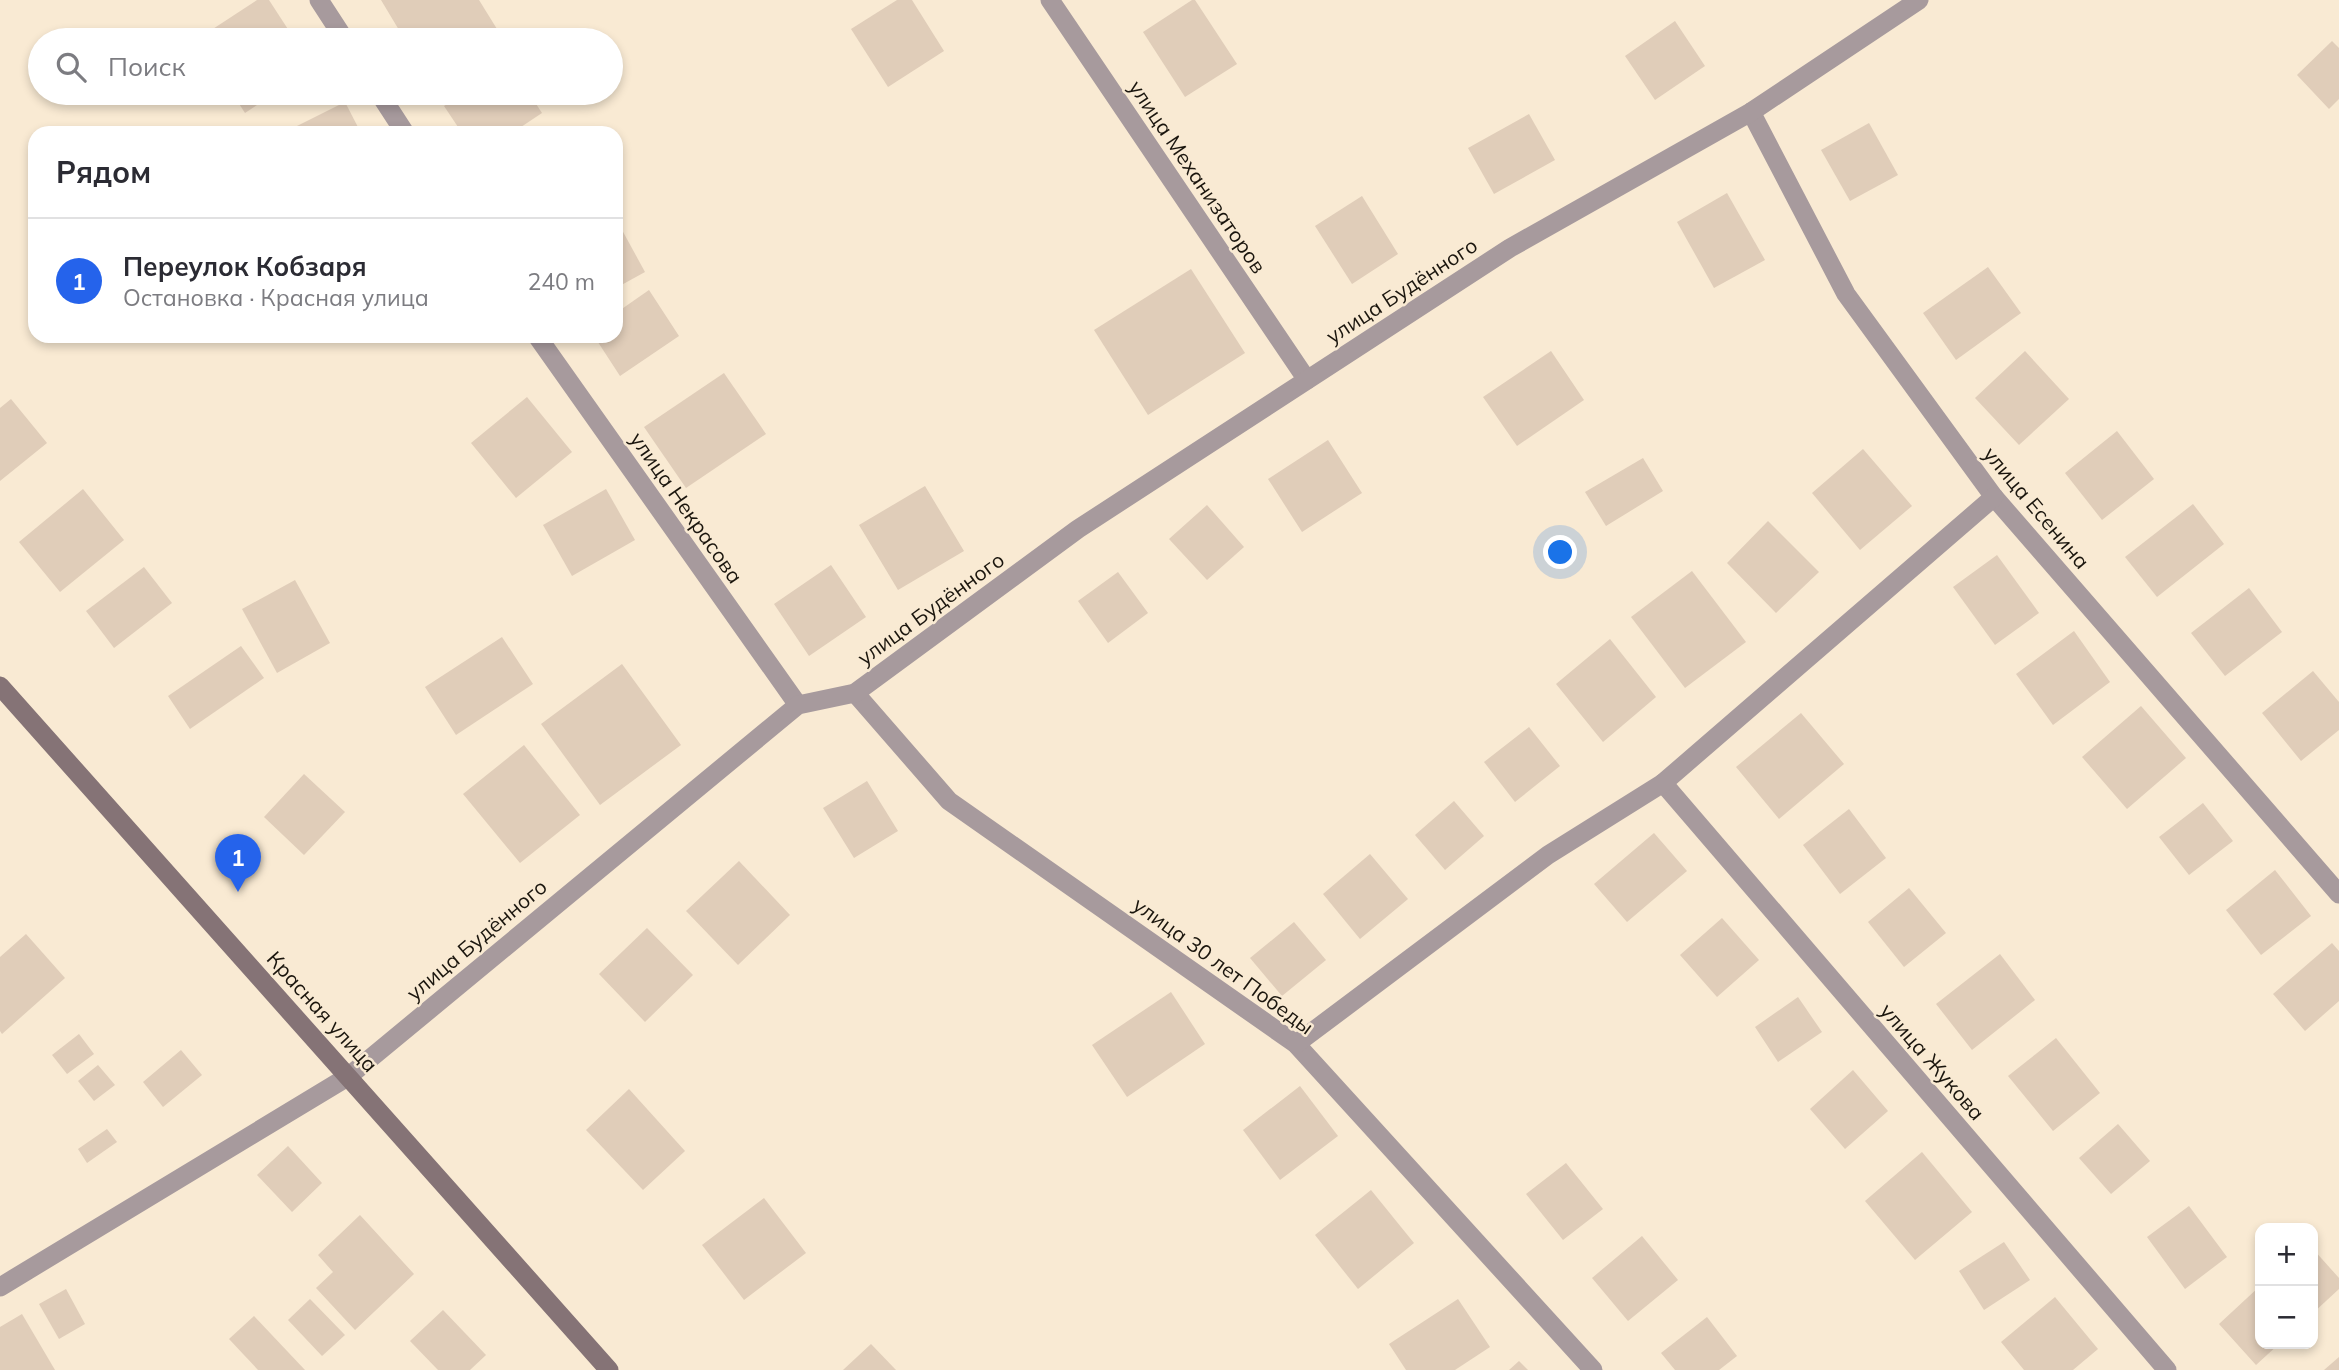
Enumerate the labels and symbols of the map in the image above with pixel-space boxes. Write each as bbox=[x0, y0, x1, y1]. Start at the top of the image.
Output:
street label: улица Механизаторов bbox=[1124, 75, 1272, 278]
street label: улица Будённого bbox=[1321, 232, 1482, 349]
street label: улица Некрасова bbox=[625, 427, 749, 588]
street label: улица Есенина bbox=[1978, 441, 2095, 574]
your location bbox=[1543, 535, 1577, 569]
street label: улица Будённого bbox=[852, 546, 1009, 670]
pin: 1 bbox=[215, 834, 261, 892]
street label: улица Будённого bbox=[401, 873, 552, 1006]
street label: улица 30 лет Победы bbox=[1128, 891, 1319, 1039]
street label: Красная улица bbox=[262, 946, 384, 1077]
street label: улица Жукова bbox=[1875, 998, 1991, 1125]

